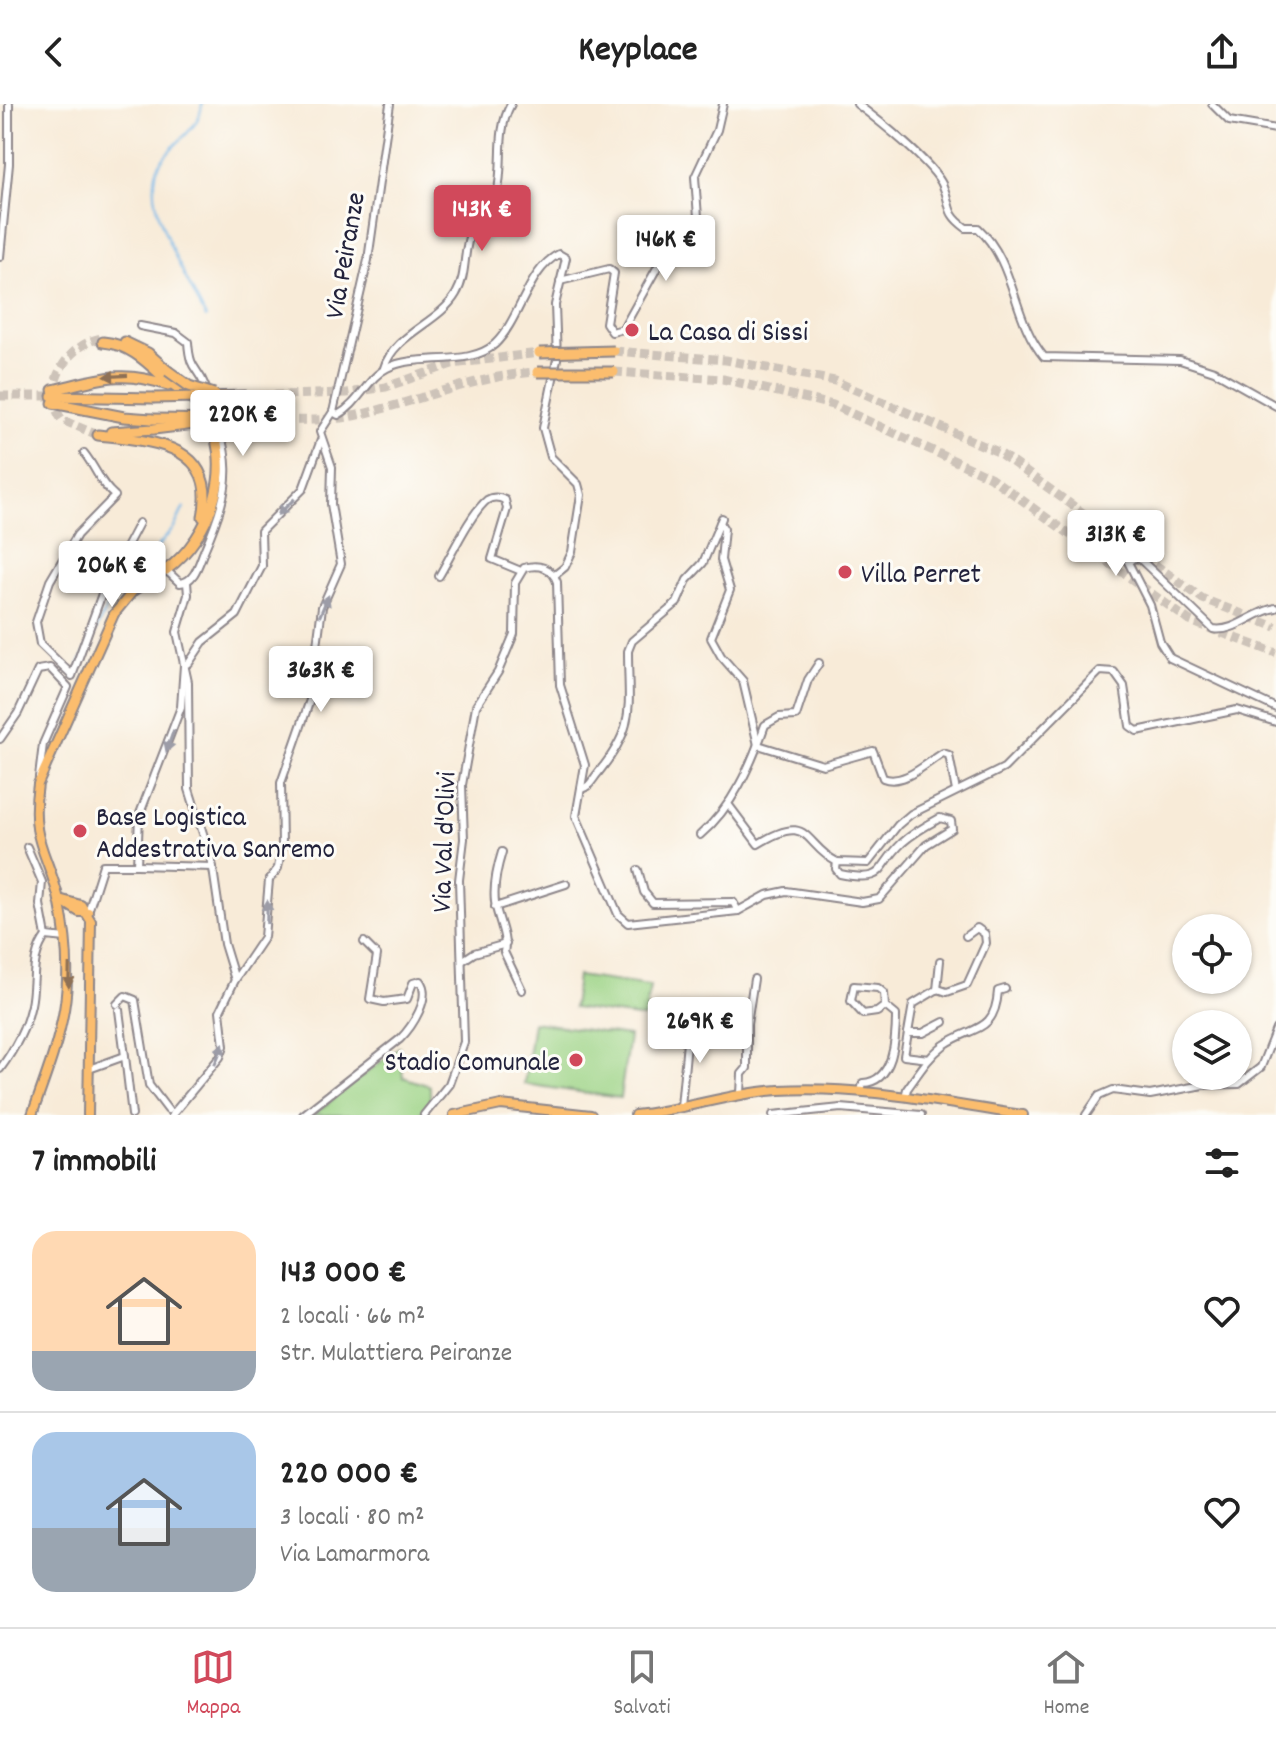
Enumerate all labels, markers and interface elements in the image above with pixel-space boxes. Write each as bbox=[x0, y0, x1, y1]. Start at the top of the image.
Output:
text: Keyplace bbox=[578, 26, 698, 78]
icon: back bbox=[32, 30, 76, 74]
icon: share bbox=[1200, 30, 1244, 74]
pin: 143K € bbox=[417, 185, 547, 253]
street label: Via Peiranze bbox=[317, 190, 379, 322]
text: 143K € bbox=[452, 192, 512, 229]
pin: 146K € bbox=[601, 215, 731, 283]
text: 146K € bbox=[635, 222, 697, 259]
place label: La Casa di Sissi bbox=[648, 315, 808, 355]
marker: La Casa di Sissi bbox=[623, 321, 641, 339]
one-way arrow bbox=[103, 370, 128, 383]
pin: 220K € bbox=[178, 390, 308, 458]
text: 220K € bbox=[208, 397, 278, 434]
one-way arrow bbox=[276, 497, 295, 515]
pin: 313K € bbox=[1051, 510, 1181, 578]
text: 313K € bbox=[1085, 517, 1147, 554]
pin: 206K € bbox=[47, 541, 177, 609]
text: 206K € bbox=[77, 548, 147, 585]
place label: Villa Perret bbox=[861, 557, 981, 597]
marker: Villa Perret bbox=[836, 563, 854, 581]
one-way arrow bbox=[318, 594, 331, 618]
pin: 363K € bbox=[256, 646, 386, 714]
text: 363K € bbox=[287, 653, 355, 690]
one-way arrow bbox=[163, 729, 176, 753]
street label: Via Val d'Olivi bbox=[425, 771, 469, 913]
place label: Base Logistica Addestrativa Sanremo bbox=[96, 800, 335, 872]
marker: Base Logistica Addestrativa Sanremo bbox=[71, 822, 89, 840]
one-way arrow bbox=[261, 899, 273, 924]
map controls bbox=[1172, 914, 1252, 1090]
button: locate bbox=[1172, 914, 1252, 994]
one-way arrow bbox=[62, 964, 75, 989]
pin: 269K € bbox=[635, 997, 765, 1065]
text: 269K € bbox=[666, 1004, 734, 1041]
button: layers bbox=[1172, 1010, 1252, 1090]
one-way arrow bbox=[213, 1041, 226, 1065]
place label: Stadio Comunale bbox=[384, 1045, 560, 1085]
marker: Stadio Comunale bbox=[567, 1051, 585, 1069]
text: 7 immobili bbox=[32, 1139, 156, 1188]
icon: filters bbox=[1200, 1141, 1244, 1185]
text: 143 000 € bbox=[280, 1250, 407, 1299]
icon: home bbox=[96, 1263, 192, 1359]
icon: heart bbox=[1200, 1289, 1244, 1333]
text: 2 locali · 66 m² bbox=[280, 1299, 425, 1336]
text: Str. Mulattiera Peiranze bbox=[280, 1336, 512, 1373]
text: 220 000 € bbox=[280, 1451, 418, 1500]
icon: home bbox=[96, 1464, 192, 1560]
icon: heart bbox=[1200, 1490, 1244, 1534]
text: 3 locali · 80 m² bbox=[280, 1500, 425, 1537]
text: Via Lamarmora bbox=[280, 1537, 429, 1574]
tab: Mappa bbox=[187, 1645, 240, 1724]
tab: Salvati bbox=[614, 1645, 670, 1724]
tab: Home bbox=[1044, 1645, 1089, 1724]

